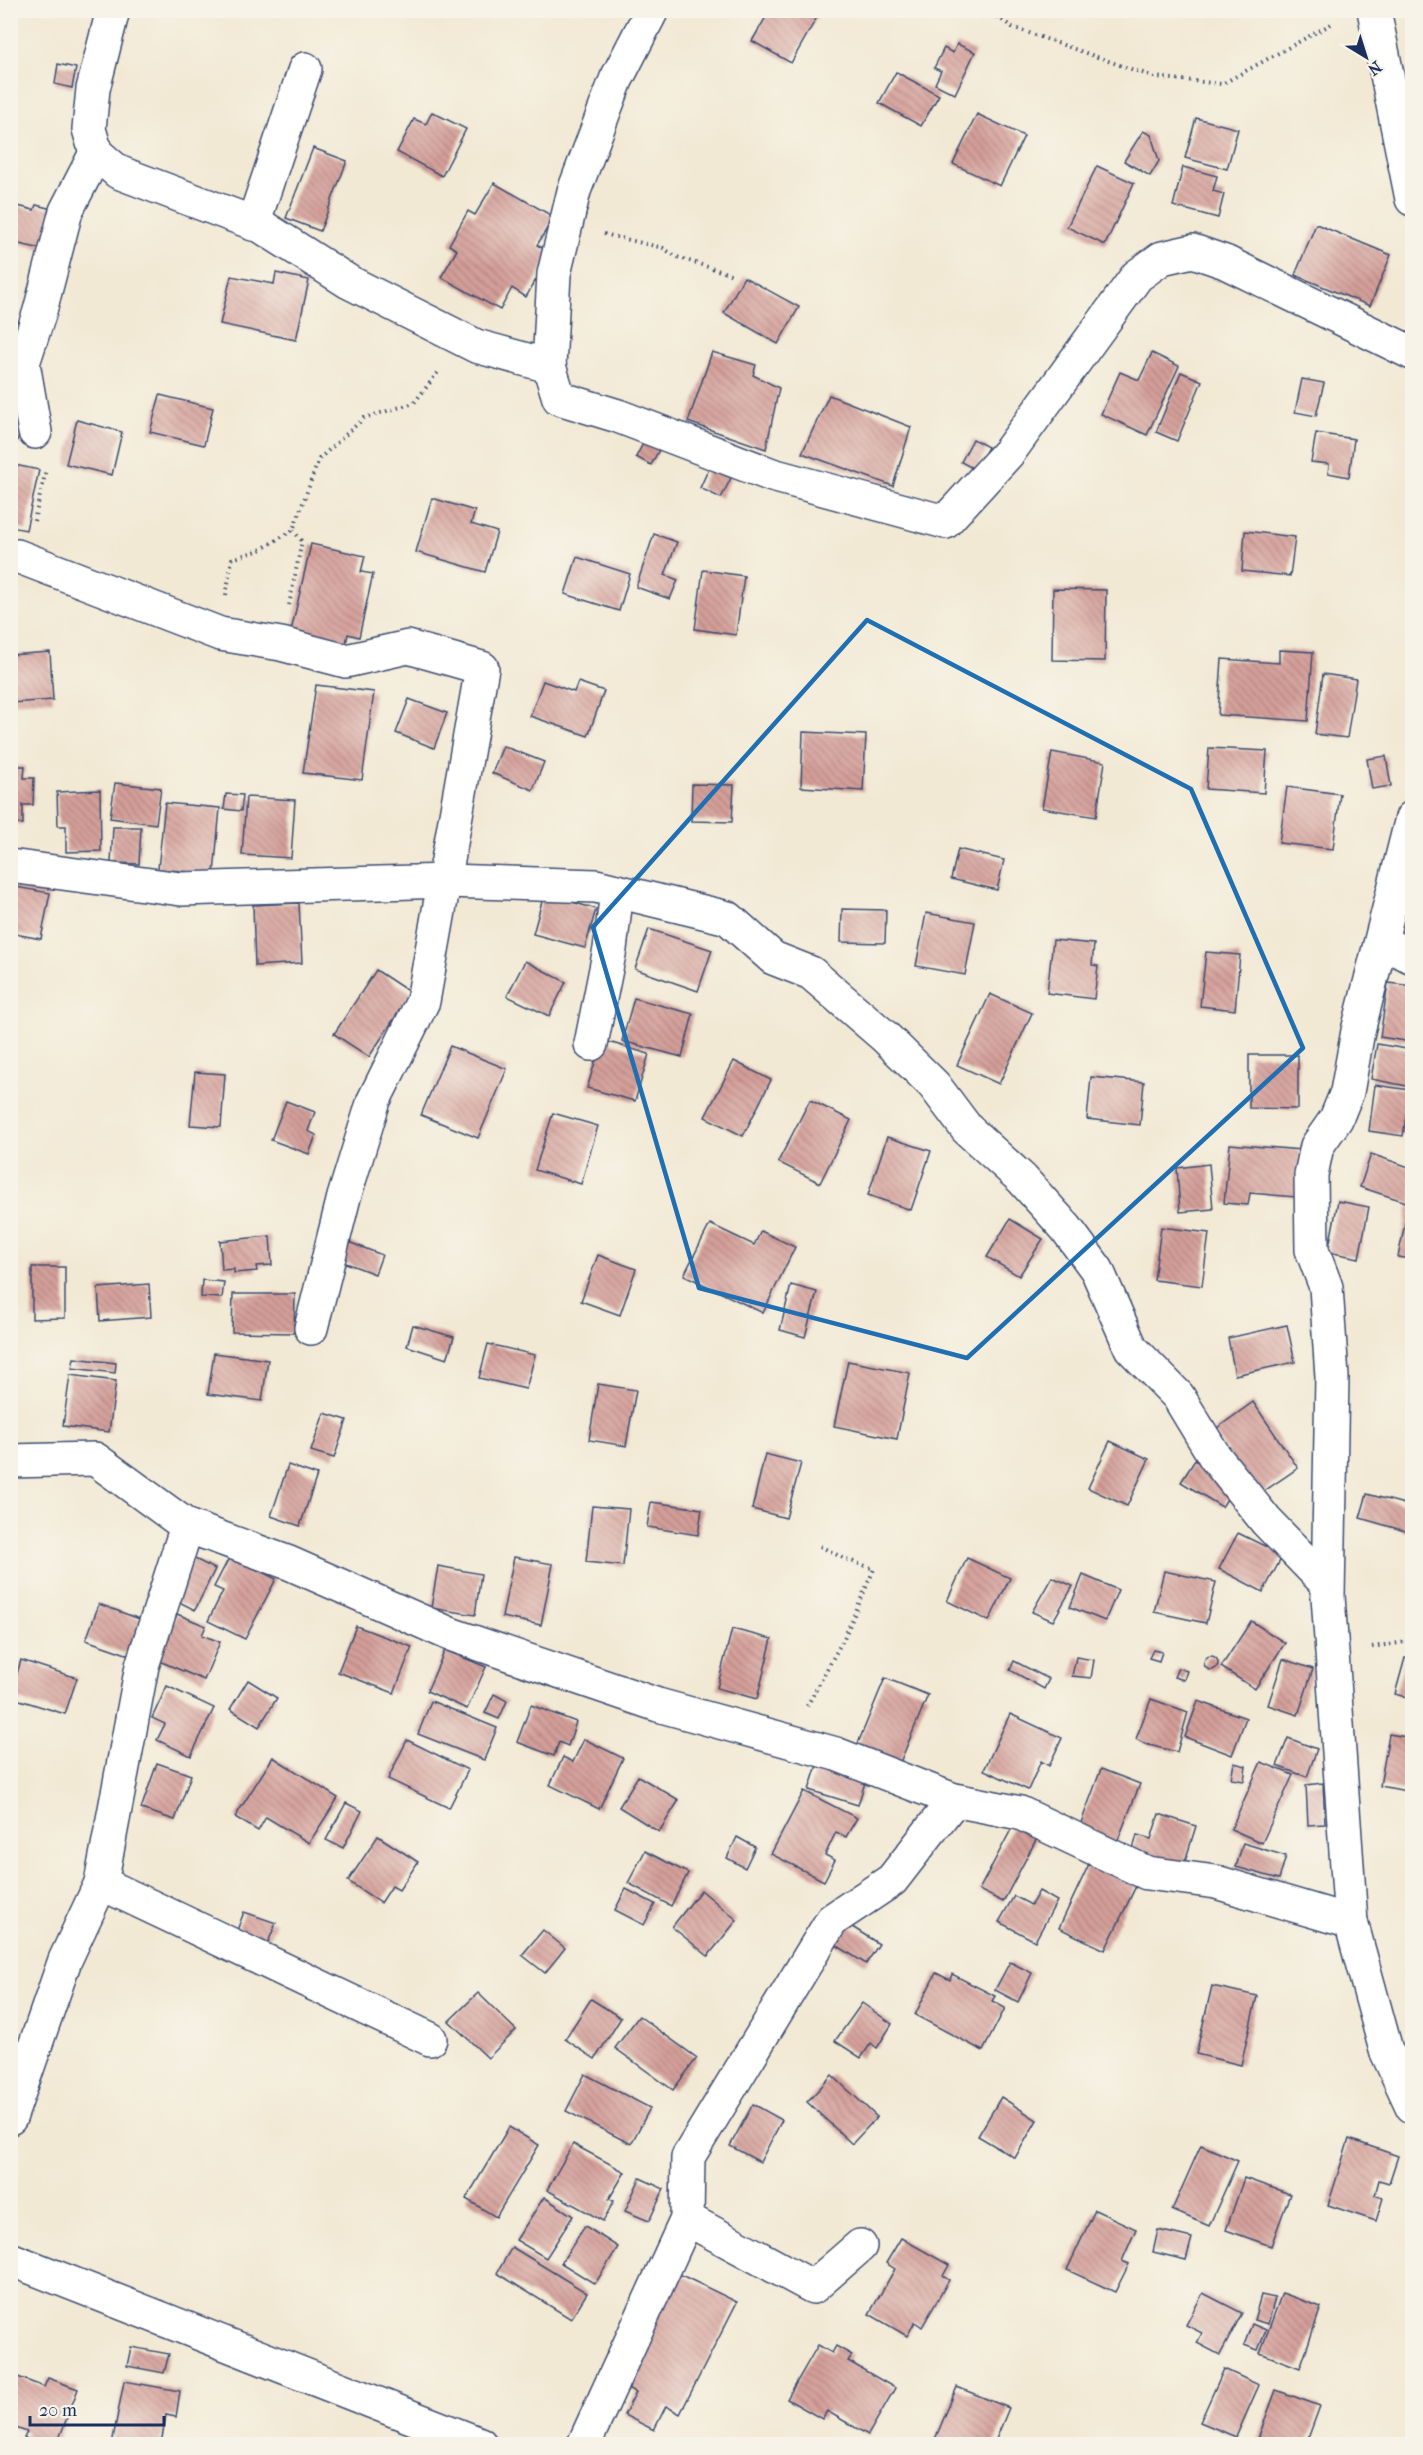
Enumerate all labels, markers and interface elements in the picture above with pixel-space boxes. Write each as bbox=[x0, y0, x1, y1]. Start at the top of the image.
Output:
north arrow bbox=[1336, 27, 1396, 87]
text: N bbox=[1364, 57, 1386, 80]
scale bar bbox=[30, 2389, 164, 2427]
text: 20 m bbox=[39, 2400, 77, 2421]

